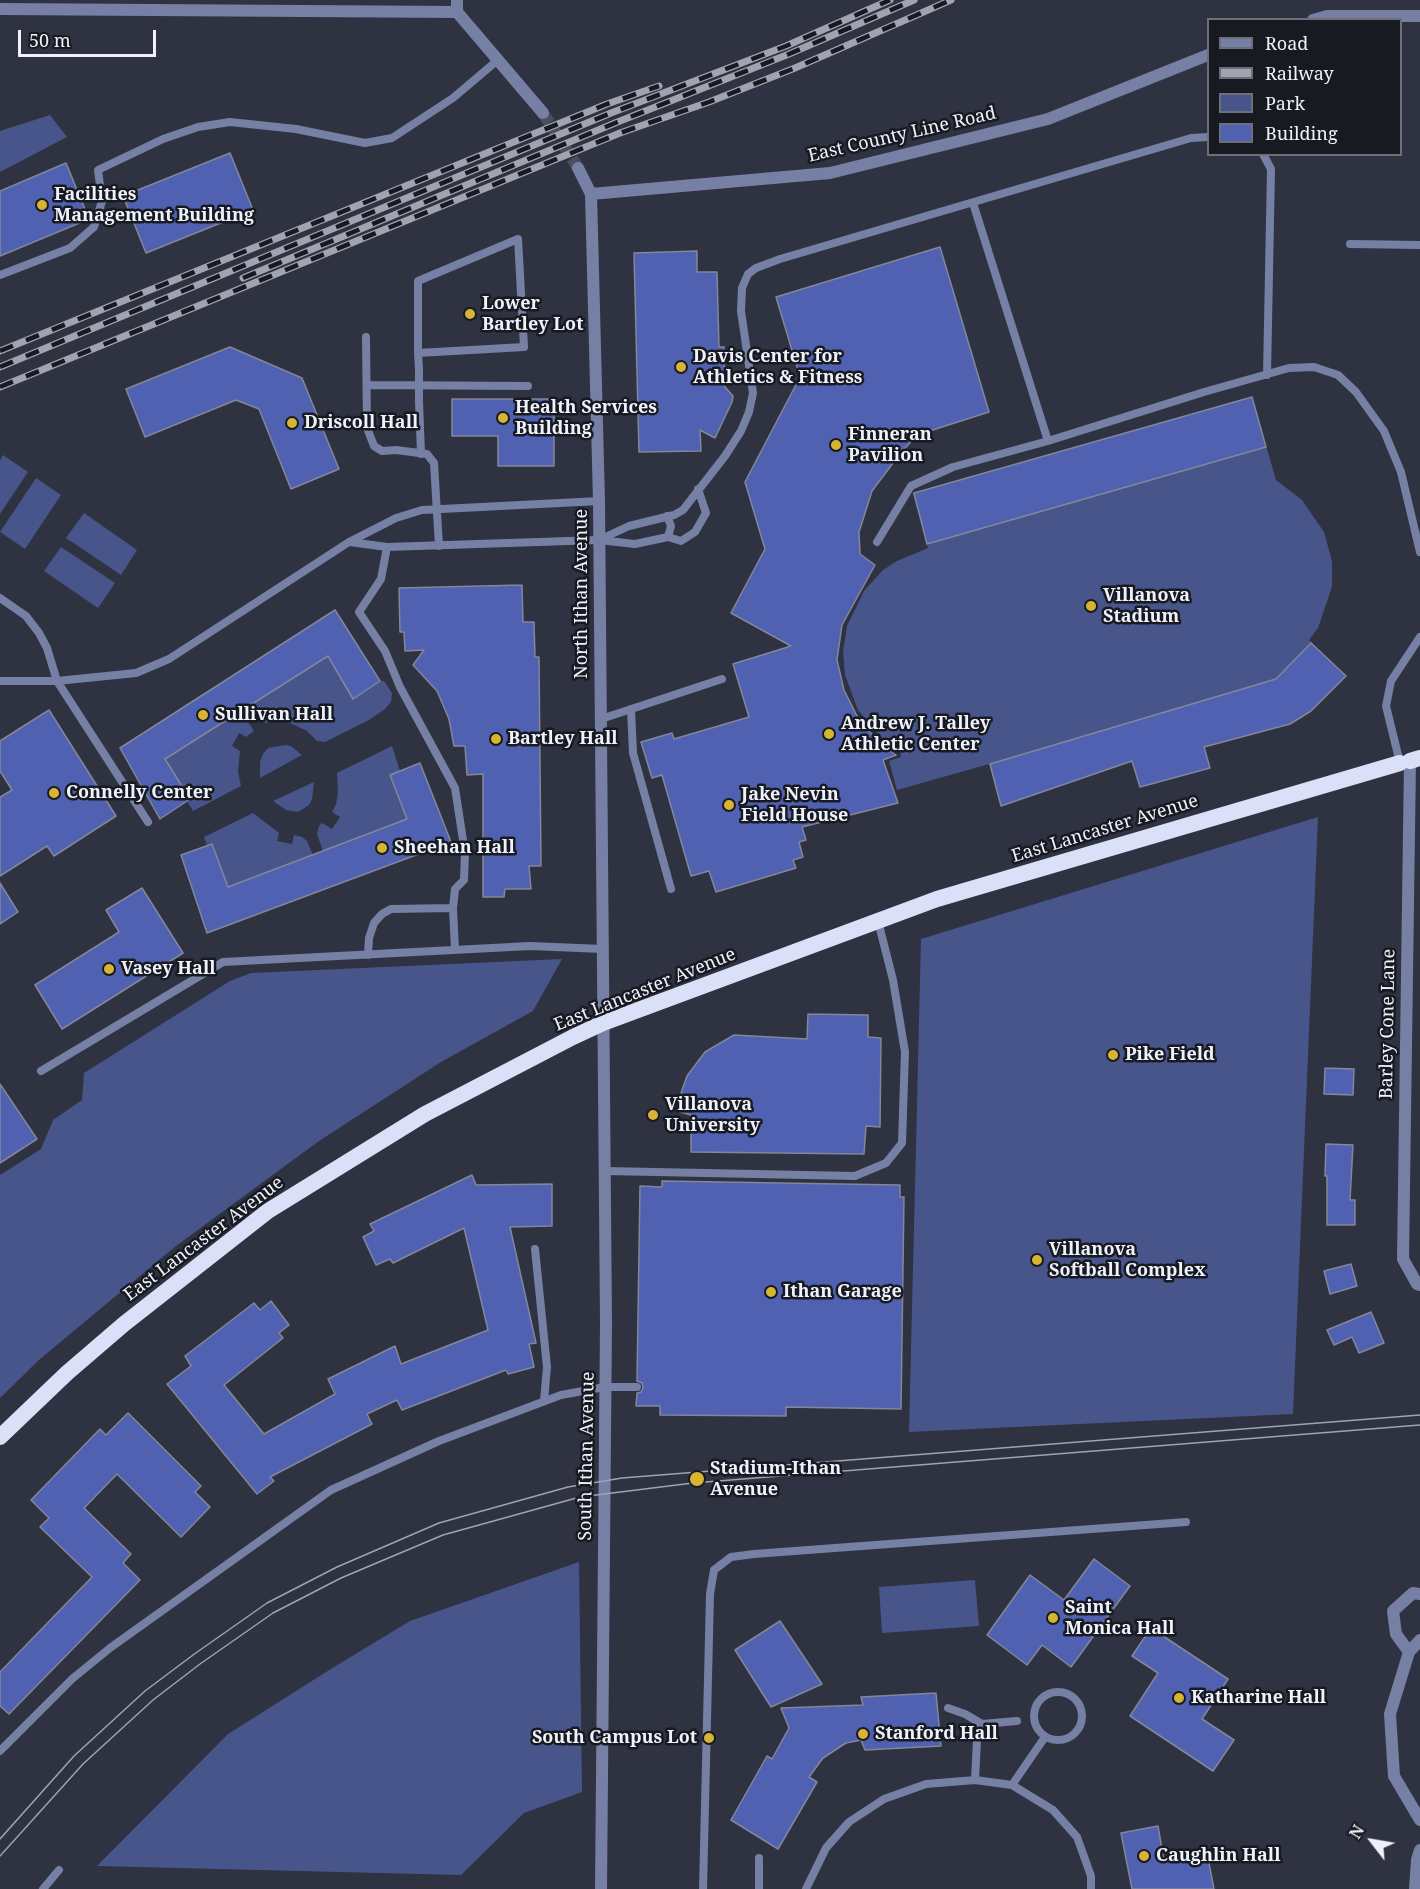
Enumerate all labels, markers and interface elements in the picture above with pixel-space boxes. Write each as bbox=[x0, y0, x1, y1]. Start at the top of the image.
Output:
scale bar bbox=[21, 18, 159, 56]
legend bbox=[1207, 18, 1402, 156]
text: 50 m bbox=[29, 28, 71, 52]
text: Road bbox=[1265, 31, 1308, 55]
text: Railway bbox=[1265, 61, 1334, 85]
text: Park bbox=[1265, 91, 1305, 115]
street label: East County Line Road bbox=[806, 103, 998, 167]
text: Building bbox=[1265, 121, 1338, 145]
place label: Facilities Management Building bbox=[54, 184, 254, 226]
marker: Facilities Management Building bbox=[35, 198, 49, 212]
place label: Lower Bartley Lot bbox=[482, 293, 583, 336]
marker: Lower Bartley Lot bbox=[463, 307, 477, 321]
place label: Davis Center for Athletics & Fitness bbox=[693, 346, 862, 388]
marker: Davis Center for Athletics & Fitness bbox=[674, 360, 688, 374]
place label: Health Services Building bbox=[515, 397, 657, 440]
marker: Health Services Building bbox=[496, 411, 510, 425]
place label: Driscoll Hall bbox=[304, 412, 418, 434]
marker: Driscoll Hall bbox=[285, 416, 299, 430]
place label: Finneran Pavilion bbox=[848, 424, 932, 466]
marker: Finneran Pavilion bbox=[829, 438, 843, 452]
street label: North Ithan Avenue bbox=[571, 509, 593, 679]
place label: Villanova Stadium bbox=[1103, 585, 1190, 628]
marker: Villanova Stadium bbox=[1084, 599, 1098, 613]
place label: Sullivan Hall bbox=[215, 704, 333, 726]
marker: Sullivan Hall bbox=[196, 708, 210, 722]
place label: Andrew J. Talley Athletic Center bbox=[841, 713, 991, 756]
marker: Andrew J. Talley Athletic Center bbox=[822, 727, 836, 741]
place label: Bartley Hall bbox=[508, 728, 618, 750]
marker: Bartley Hall bbox=[489, 732, 503, 746]
place label: Connelly Center bbox=[66, 782, 213, 804]
place label: Jake Nevin Field House bbox=[741, 784, 848, 826]
marker: Connelly Center bbox=[47, 786, 61, 800]
street label: East Lancaster Avenue bbox=[1009, 790, 1201, 868]
marker: Jake Nevin Field House bbox=[722, 798, 736, 812]
place label: Sheehan Hall bbox=[394, 837, 515, 859]
marker: Sheehan Hall bbox=[375, 841, 389, 855]
street label: East Lancaster Avenue bbox=[551, 944, 739, 1036]
street label: Barley Cone Lane bbox=[1376, 949, 1400, 1099]
place label: Vasey Hall bbox=[121, 958, 216, 980]
marker: Vasey Hall bbox=[102, 962, 116, 976]
place label: Pike Field bbox=[1125, 1044, 1215, 1066]
marker: Pike Field bbox=[1106, 1048, 1120, 1062]
place label: Villanova University bbox=[665, 1094, 760, 1136]
marker: Villanova University bbox=[646, 1108, 660, 1122]
street label: East Lancaster Avenue bbox=[120, 1172, 288, 1306]
place label: Villanova Softball Complex bbox=[1049, 1239, 1206, 1282]
marker: Villanova Softball Complex bbox=[1030, 1253, 1044, 1267]
place label: Ithan Garage bbox=[783, 1281, 902, 1303]
marker: Ithan Garage bbox=[764, 1285, 778, 1299]
street label: South Ithan Avenue bbox=[575, 1371, 599, 1541]
place label: Stadium-Ithan Avenue bbox=[710, 1458, 841, 1500]
marker: Stadium-Ithan Avenue bbox=[688, 1470, 706, 1488]
place label: Saint Monica Hall bbox=[1065, 1597, 1175, 1640]
marker: Saint Monica Hall bbox=[1046, 1611, 1060, 1625]
place label: Katharine Hall bbox=[1191, 1687, 1326, 1709]
marker: Katharine Hall bbox=[1172, 1691, 1186, 1705]
place label: Stanford Hall bbox=[875, 1723, 998, 1745]
place label: South Campus Lot bbox=[532, 1727, 697, 1749]
marker: Stanford Hall bbox=[856, 1727, 870, 1741]
marker: South Campus Lot bbox=[702, 1731, 716, 1745]
north arrow bbox=[1342, 1811, 1402, 1871]
text: N bbox=[1344, 1821, 1369, 1843]
place label: Caughlin Hall bbox=[1156, 1845, 1281, 1867]
marker: Caughlin Hall bbox=[1137, 1849, 1151, 1863]

